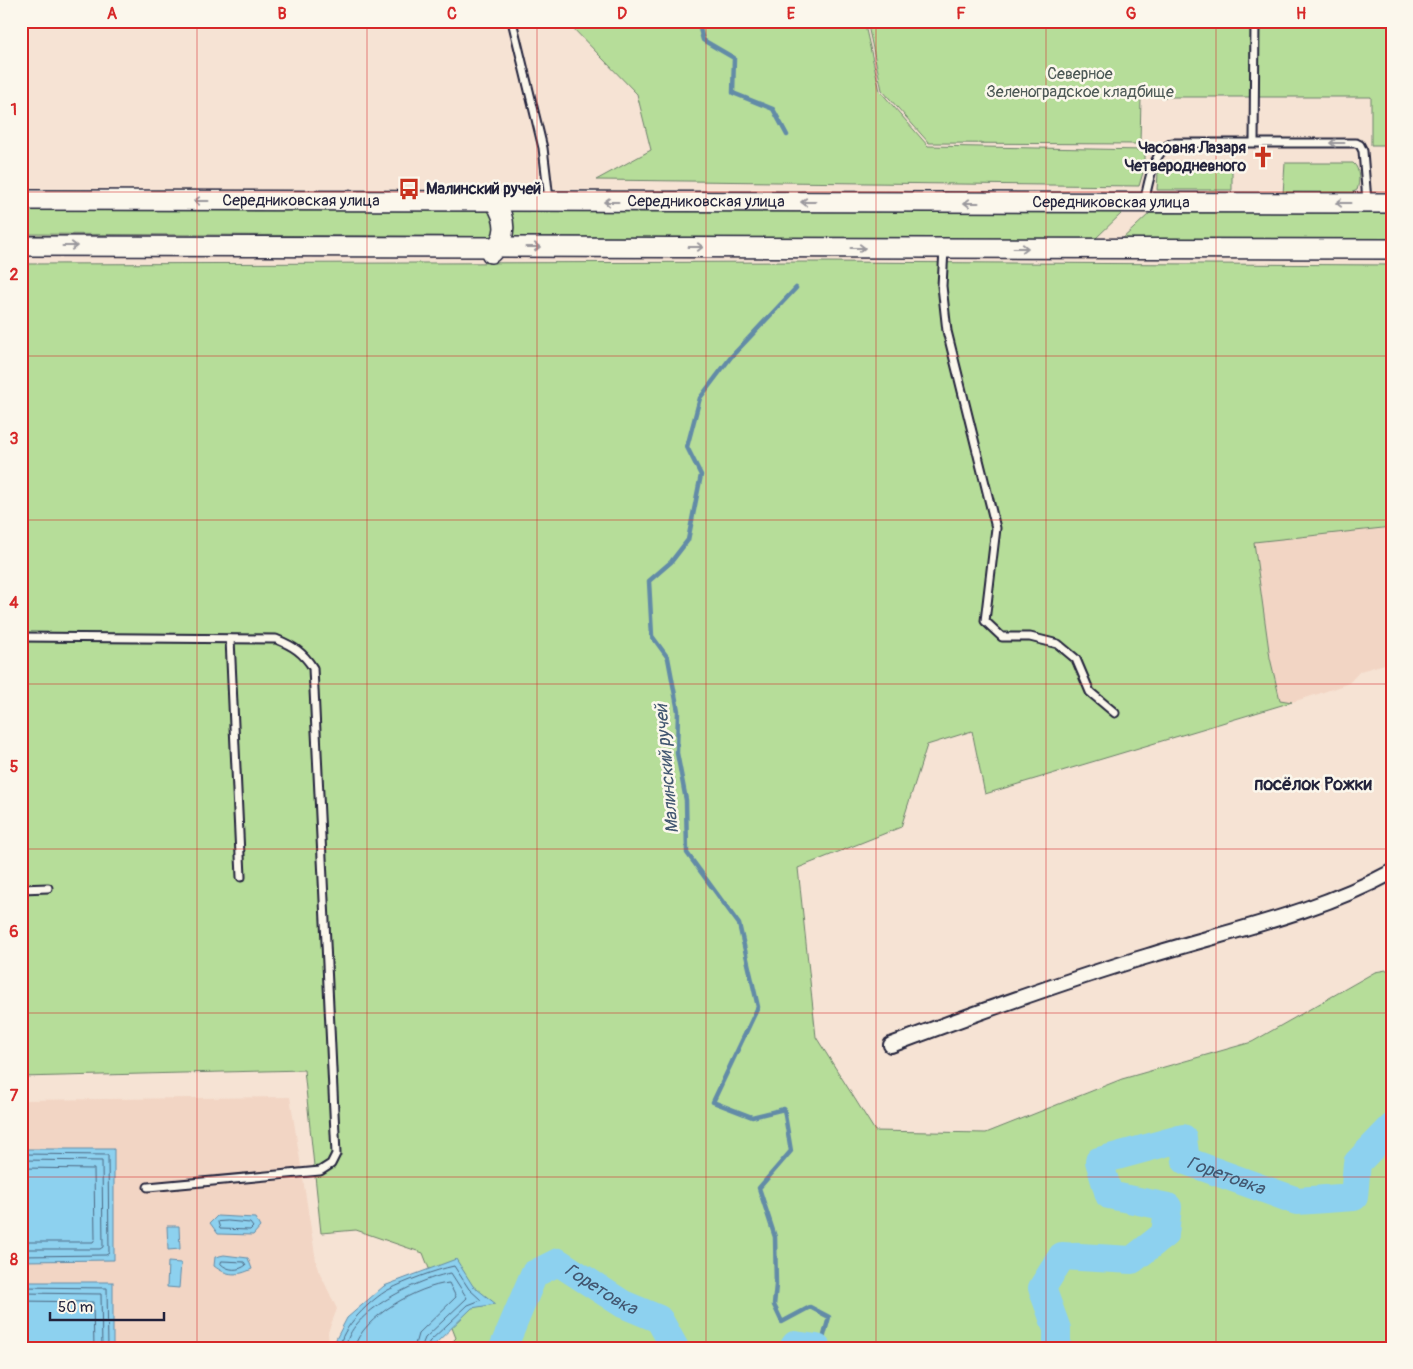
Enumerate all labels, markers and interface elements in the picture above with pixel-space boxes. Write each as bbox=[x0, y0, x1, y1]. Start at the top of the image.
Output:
text: A bbox=[107, 4, 118, 24]
text: B bbox=[277, 4, 287, 24]
text: C bbox=[447, 4, 457, 24]
text: D bbox=[617, 4, 627, 24]
text: E bbox=[787, 4, 796, 24]
text: F bbox=[956, 4, 966, 24]
text: G bbox=[1126, 4, 1137, 24]
text: H bbox=[1296, 4, 1306, 24]
park label: Северное Зеленоградское кладбище bbox=[986, 64, 1174, 102]
text: 1 bbox=[11, 100, 17, 120]
place label: Часовня Лазаря Четверодневного bbox=[1125, 138, 1246, 176]
one-way arrow bbox=[1329, 138, 1345, 148]
church icon: Часовня Лазаря Четверодневного bbox=[1250, 144, 1276, 170]
bus stop icon: Малинский ручей bbox=[396, 176, 422, 202]
place label: Малинский ручей bbox=[426, 179, 541, 199]
street label: Середниковская улица bbox=[222, 190, 380, 211]
street label: Середниковская улица bbox=[627, 191, 785, 212]
street label: Середниковская улица bbox=[1032, 192, 1190, 213]
one-way arrow bbox=[194, 196, 210, 206]
one-way arrow bbox=[603, 197, 619, 207]
one-way arrow bbox=[800, 197, 816, 207]
one-way arrow bbox=[963, 198, 979, 208]
one-way arrow bbox=[1335, 199, 1351, 208]
one-way arrow bbox=[62, 241, 78, 251]
one-way arrow bbox=[525, 242, 541, 252]
one-way arrow bbox=[688, 242, 704, 252]
one-way arrow bbox=[850, 243, 866, 252]
one-way arrow bbox=[1012, 243, 1029, 253]
text: 2 bbox=[10, 265, 19, 285]
text: 3 bbox=[10, 429, 19, 449]
text: 4 bbox=[9, 593, 19, 613]
water label: Малинский ручей bbox=[650, 702, 684, 835]
text: 5 bbox=[10, 757, 19, 777]
district label: посёлок Рожки bbox=[1254, 773, 1372, 796]
text: 6 bbox=[9, 922, 19, 942]
text: 7 bbox=[10, 1086, 19, 1106]
water label: Горетовка bbox=[1184, 1151, 1269, 1200]
text: 8 bbox=[10, 1250, 18, 1270]
water label: Горетовка bbox=[561, 1258, 642, 1321]
scale bar bbox=[50, 1289, 164, 1321]
text: 50 m bbox=[58, 1298, 93, 1317]

